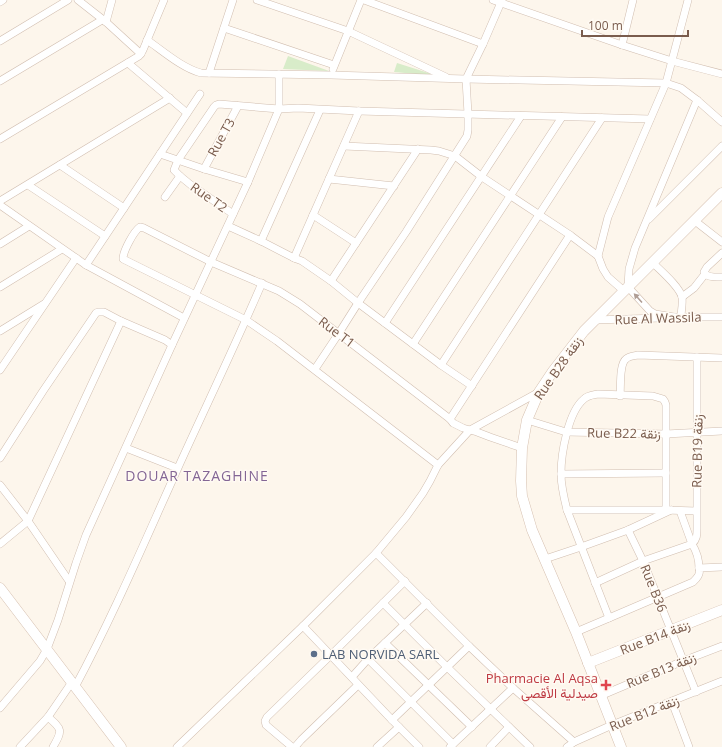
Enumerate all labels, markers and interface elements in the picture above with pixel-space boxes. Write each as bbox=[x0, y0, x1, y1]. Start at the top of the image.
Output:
scale bar bbox=[582, 12, 688, 38]
text: 100 m bbox=[588, 17, 623, 34]
street label: Rue T3 bbox=[203, 115, 239, 159]
street label: Rue T2 bbox=[187, 178, 231, 216]
one-way arrow bbox=[633, 293, 642, 303]
street label: Rue Al Wassila bbox=[614, 307, 702, 329]
street label: Rue T1 bbox=[315, 312, 359, 352]
street label: Rue B28 زنقة bbox=[529, 333, 587, 403]
street label: Rue B19 زنقة bbox=[687, 414, 707, 488]
street label: Rue B22 زنقة bbox=[587, 423, 661, 443]
district label: DOUAR TAZAGHINE bbox=[125, 466, 269, 485]
street label: Rue B36 bbox=[636, 561, 672, 615]
street label: Rue B14 زنقة bbox=[617, 615, 693, 659]
place label: LAB NORVIDA SARL bbox=[322, 645, 439, 663]
street label: Rue B13 زنقة bbox=[623, 648, 699, 692]
marker: LAB NORVIDA SARL bbox=[309, 649, 319, 659]
place label: Pharmacie Al Aqsa صيدلية الأقصى bbox=[486, 669, 598, 702]
marker: Pharmacie Al Aqsa صيدلية الأقصى bbox=[601, 680, 611, 690]
street label: Rue B12 زنقة bbox=[606, 691, 682, 735]

